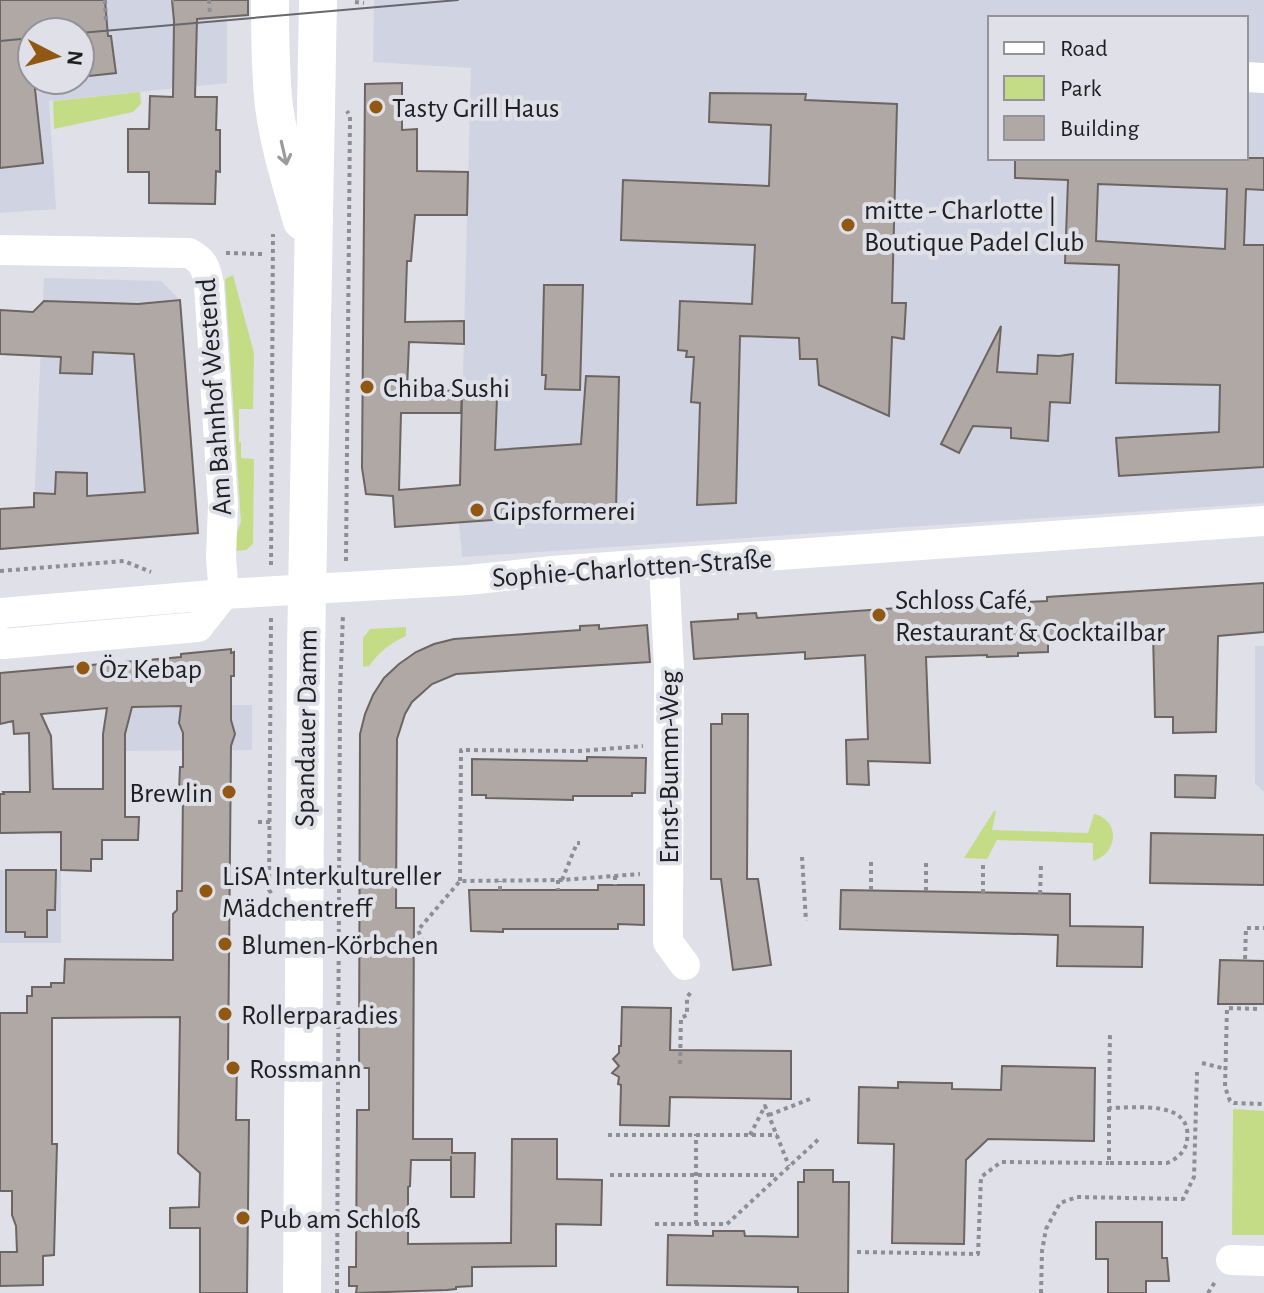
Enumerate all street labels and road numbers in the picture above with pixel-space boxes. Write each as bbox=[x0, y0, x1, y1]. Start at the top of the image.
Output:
street label: Am Bahnhof Westend bbox=[193, 277, 237, 517]
street label: Sophie-Charlotten-Straße bbox=[491, 545, 773, 593]
street label: Spandauer Damm bbox=[291, 629, 323, 827]
street label: Ernst-Bumm-Weg bbox=[656, 670, 684, 864]

